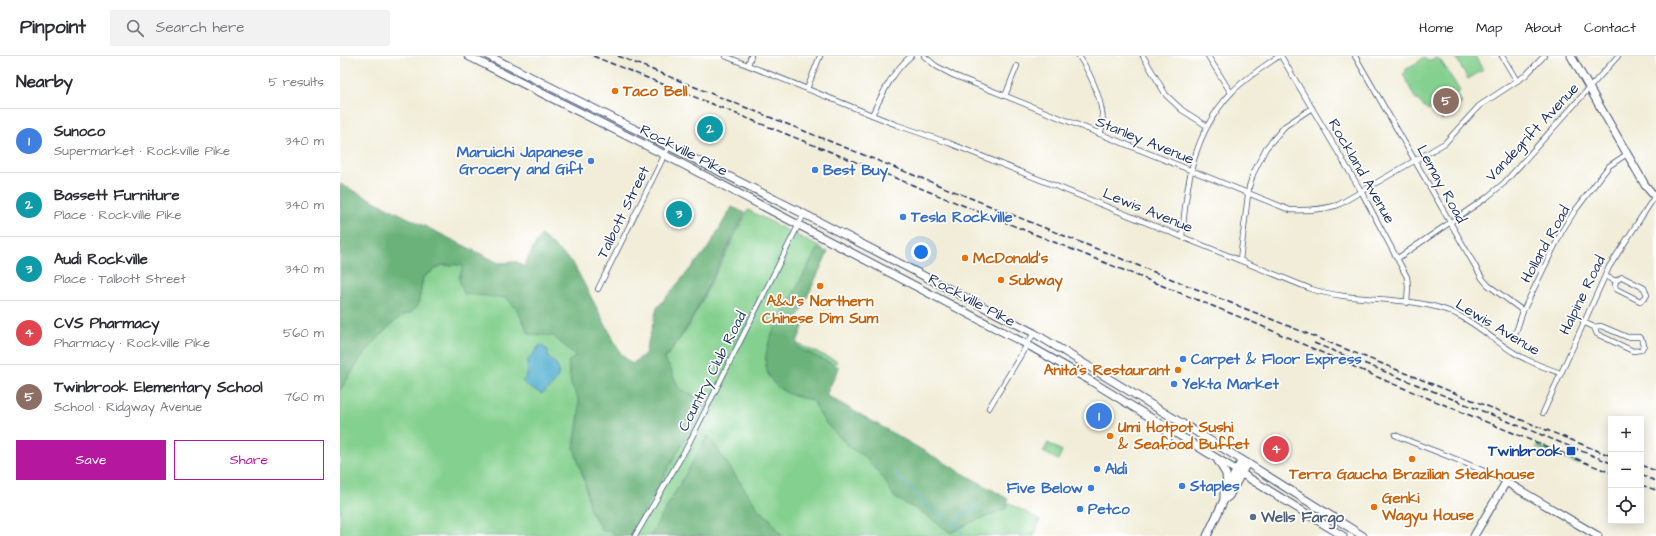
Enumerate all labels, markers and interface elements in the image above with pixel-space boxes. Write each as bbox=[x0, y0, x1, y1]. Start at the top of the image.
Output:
search box bbox=[110, 10, 390, 46]
text: Pinpoint bbox=[20, 14, 86, 41]
icon: search bbox=[124, 17, 146, 39]
text: Search here bbox=[156, 17, 244, 38]
text: Home bbox=[1419, 18, 1454, 38]
text: Map bbox=[1476, 18, 1502, 38]
text: About bbox=[1524, 18, 1562, 38]
text: Contact bbox=[1584, 18, 1636, 38]
text: Nearby bbox=[16, 70, 73, 94]
text: 5 results bbox=[268, 73, 324, 91]
street label: Vandegrift Avenue bbox=[1481, 78, 1585, 187]
place label: Taco Bell bbox=[622, 81, 688, 102]
marker: Taco Bell bbox=[610, 86, 620, 96]
pin: 5 bbox=[1433, 86, 1459, 116]
street label: Stanley Avenue bbox=[1092, 111, 1197, 171]
pin: 2 bbox=[697, 114, 723, 144]
street label: Rockland Avenue bbox=[1323, 115, 1400, 227]
street label: Rockville Pike bbox=[636, 119, 731, 182]
text: Sunoco bbox=[54, 121, 105, 142]
text: 1 bbox=[28, 132, 30, 150]
text: 340 m bbox=[285, 132, 324, 150]
street label: Lemay Road bbox=[1411, 141, 1472, 228]
text: Supermarket · Rockville Pike bbox=[54, 142, 230, 160]
place label: Maruichi Japanese Grocery and Gift bbox=[457, 142, 584, 181]
marker: Maruichi Japanese Grocery and Gift bbox=[586, 156, 596, 166]
place label: Best Buy bbox=[823, 160, 889, 182]
street label: Talbott Street bbox=[592, 162, 655, 262]
marker: Best Buy bbox=[810, 165, 820, 175]
street label: Lewis Avenue bbox=[1100, 183, 1196, 238]
text: Bassett Furniture bbox=[54, 185, 180, 206]
text: 2 bbox=[25, 196, 33, 214]
text: 340 m bbox=[285, 196, 324, 214]
pin: 3 bbox=[666, 199, 692, 229]
street label: Holland Road bbox=[1516, 201, 1575, 287]
text: Place · Rockville Pike bbox=[54, 206, 182, 224]
place label: Tesla Rockville bbox=[910, 207, 1013, 228]
marker: Tesla Rockville bbox=[898, 212, 908, 222]
your location bbox=[911, 242, 931, 262]
place label: McDonald's bbox=[973, 248, 1049, 269]
text: Audi Rockville bbox=[54, 249, 148, 270]
street label: Halpine Road bbox=[1554, 252, 1611, 338]
marker: McDonald's bbox=[960, 253, 970, 263]
text: 3 bbox=[26, 260, 32, 278]
text: 340 m bbox=[285, 260, 324, 278]
street label: Rockville Pike bbox=[925, 269, 1019, 332]
text: Place · Talbott Street bbox=[54, 270, 186, 288]
place label: Subway bbox=[1008, 270, 1063, 292]
marker: Subway bbox=[996, 275, 1006, 285]
marker: A&J's Northern Chinese Dim Sum bbox=[815, 281, 825, 291]
place label: A&J's Northern Chinese Dim Sum bbox=[762, 291, 878, 329]
street label: Lewis Avenue bbox=[1452, 294, 1544, 361]
street label: Country Club Road bbox=[673, 307, 753, 435]
text: CVS Pharmacy bbox=[54, 313, 160, 334]
text: 4 bbox=[25, 324, 33, 342]
text: 560 m bbox=[283, 324, 324, 342]
text: Pharmacy · Rockville Pike bbox=[54, 334, 210, 352]
place label: Carpet & Floor Express bbox=[1191, 349, 1362, 370]
marker: Carpet & Floor Express bbox=[1178, 354, 1188, 364]
place label: Anita's Restaurant bbox=[1044, 360, 1171, 381]
marker: Anita's Restaurant bbox=[1173, 365, 1183, 375]
place label: Yekta Market bbox=[1182, 374, 1280, 395]
text: Twinbrook Elementary School bbox=[54, 377, 263, 398]
marker: Yekta Market bbox=[1169, 379, 1179, 389]
text: 5 bbox=[24, 388, 34, 406]
text: 760 m bbox=[284, 388, 324, 406]
text: School · Ridgway Avenue bbox=[54, 398, 202, 416]
pin: 1 bbox=[1086, 401, 1112, 431]
map controls bbox=[1608, 416, 1644, 524]
button: + bbox=[1608, 416, 1644, 452]
place label: Umi Hotpot Sushi & Seafood Buffet bbox=[1117, 417, 1250, 455]
marker: Umi Hotpot Sushi & Seafood Buffet bbox=[1105, 431, 1115, 441]
pin: 4 bbox=[1263, 434, 1289, 464]
button: Save bbox=[16, 440, 166, 480]
button: Share bbox=[174, 440, 324, 480]
place label: Twinbrook bbox=[1487, 441, 1563, 462]
marker: Twinbrook bbox=[1565, 445, 1577, 457]
button: − bbox=[1608, 452, 1644, 488]
marker: Terra Gaucha Brazilian Steakhouse bbox=[1407, 454, 1417, 464]
place label: Aldi bbox=[1105, 459, 1128, 480]
marker: Aldi bbox=[1092, 464, 1102, 474]
place label: Terra Gaucha Brazilian Steakhouse bbox=[1288, 464, 1535, 485]
place label: Staples bbox=[1189, 476, 1240, 497]
place label: Five Below bbox=[1007, 478, 1083, 499]
marker: Staples bbox=[1177, 481, 1187, 491]
marker: Five Below bbox=[1086, 483, 1096, 493]
place label: Genki Wagyu House bbox=[1381, 488, 1474, 528]
button: locate bbox=[1608, 488, 1644, 524]
place label: Petco bbox=[1088, 499, 1130, 520]
marker: Genki Wagyu House bbox=[1369, 502, 1379, 512]
marker: Petco bbox=[1075, 504, 1085, 514]
place label: Wells Fargo bbox=[1260, 507, 1345, 530]
marker: Wells Fargo bbox=[1248, 512, 1258, 522]

